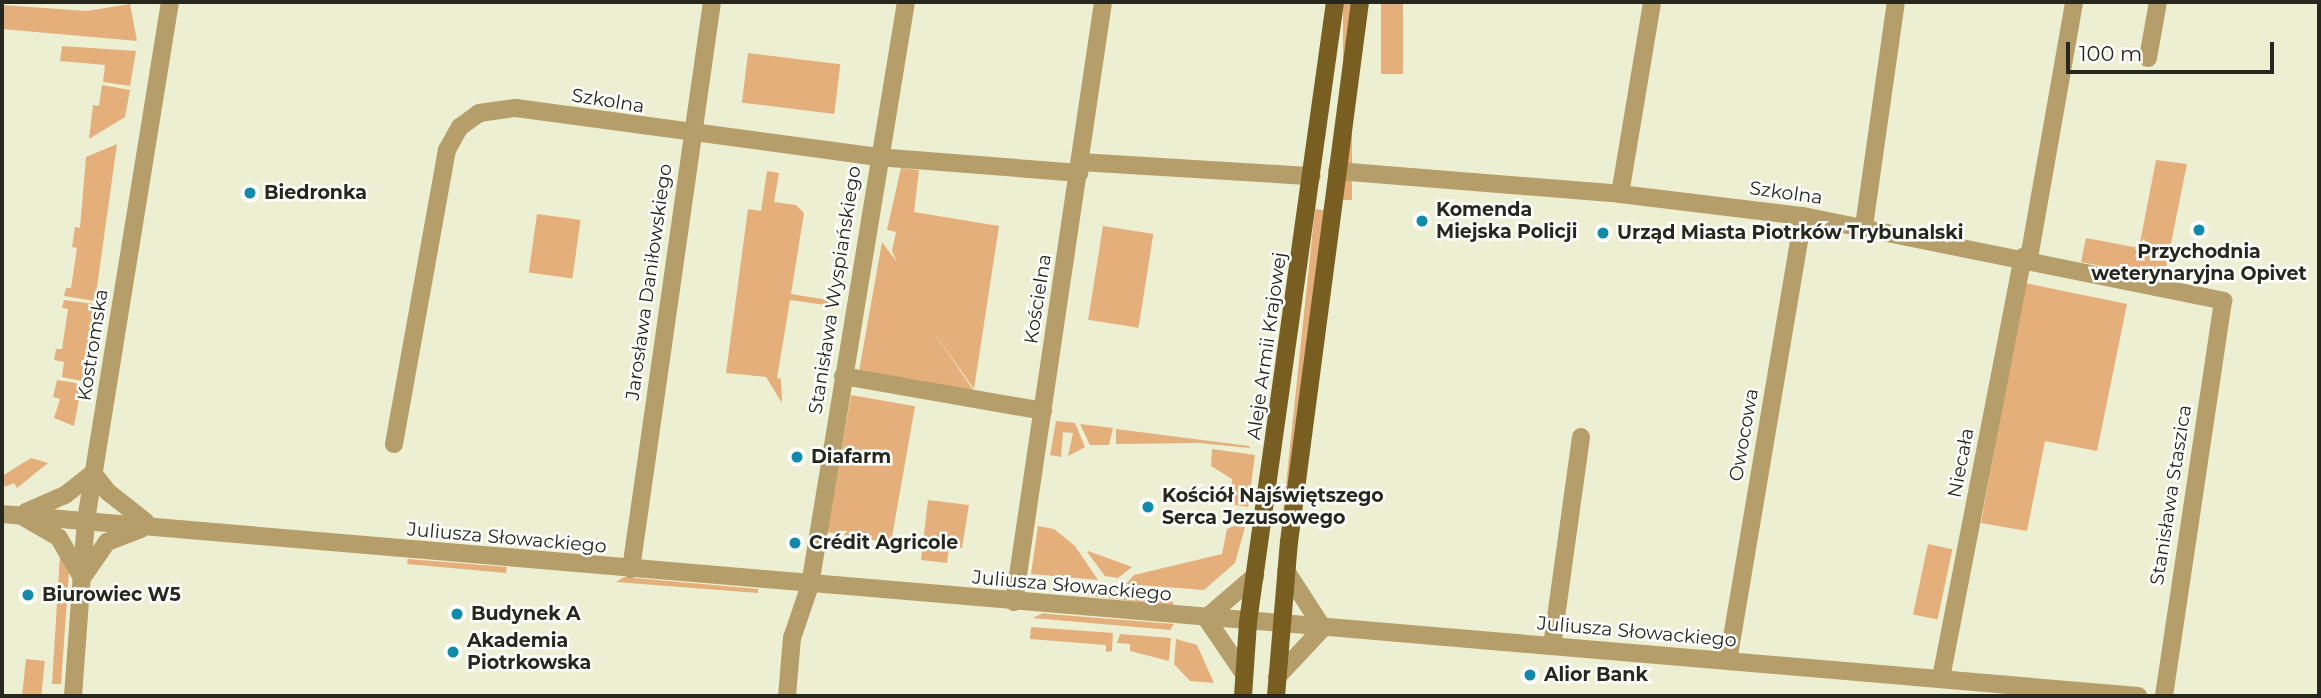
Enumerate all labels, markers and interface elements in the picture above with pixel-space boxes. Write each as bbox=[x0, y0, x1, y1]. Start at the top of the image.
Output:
scale bar bbox=[2069, 28, 2277, 72]
text: 100 m bbox=[2079, 41, 2142, 66]
street label: Szkolna bbox=[570, 84, 646, 118]
street label: Jarosława Daniłowskiego bbox=[621, 162, 677, 402]
street label: Stanisława Wyspiańskiego bbox=[804, 164, 866, 416]
street label: Szkolna bbox=[1748, 177, 1824, 209]
place label: Biedronka bbox=[264, 182, 367, 204]
marker: Biedronka bbox=[242, 185, 258, 201]
place label: Komenda Miejska Policji bbox=[1436, 199, 1577, 243]
marker: Komenda Miejska Policji bbox=[1414, 213, 1430, 229]
place label: Urząd Miasta Piotrków Trybunalski bbox=[1617, 222, 1963, 244]
marker: Przychodnia weterynaryjna Opivet bbox=[2191, 222, 2207, 238]
marker: Urząd Miasta Piotrków Trybunalski bbox=[1595, 225, 1611, 241]
place label: Przychodnia weterynaryjna Opivet bbox=[2091, 241, 2307, 285]
street label: Aleje Armii Krajowej bbox=[1243, 251, 1291, 441]
street label: Kościelna bbox=[1020, 253, 1056, 345]
street label: Kostromska bbox=[73, 287, 113, 403]
street label: Owocowa bbox=[1725, 387, 1763, 483]
street label: Stanisława Staszica bbox=[2145, 403, 2197, 587]
street label: Niecała bbox=[1943, 426, 1979, 500]
place label: Diafarm bbox=[811, 446, 891, 468]
marker: Diafarm bbox=[789, 449, 805, 465]
place label: Kościół Najświętszego Serca Jezusowego bbox=[1162, 485, 1384, 529]
marker: Kościół Najświętszego Serca Jezusowego bbox=[1140, 499, 1156, 515]
street label: Juliusza Słowackiego bbox=[406, 518, 608, 558]
place label: Crédit Agricole bbox=[809, 532, 958, 554]
marker: Crédit Agricole bbox=[787, 535, 803, 551]
street label: Juliusza Słowackiego bbox=[971, 566, 1173, 606]
place label: Biurowiec W5 bbox=[42, 584, 181, 606]
marker: Biurowiec W5 bbox=[20, 587, 36, 603]
place label: Budynek A bbox=[471, 603, 581, 625]
marker: Budynek A bbox=[449, 606, 465, 622]
street label: Juliusza Słowackiego bbox=[1536, 612, 1738, 652]
place label: Akademia Piotrkowska bbox=[467, 630, 591, 674]
marker: Akademia Piotrkowska bbox=[445, 644, 461, 660]
place label: Alior Bank bbox=[1544, 664, 1648, 686]
marker: Alior Bank bbox=[1522, 667, 1538, 683]

